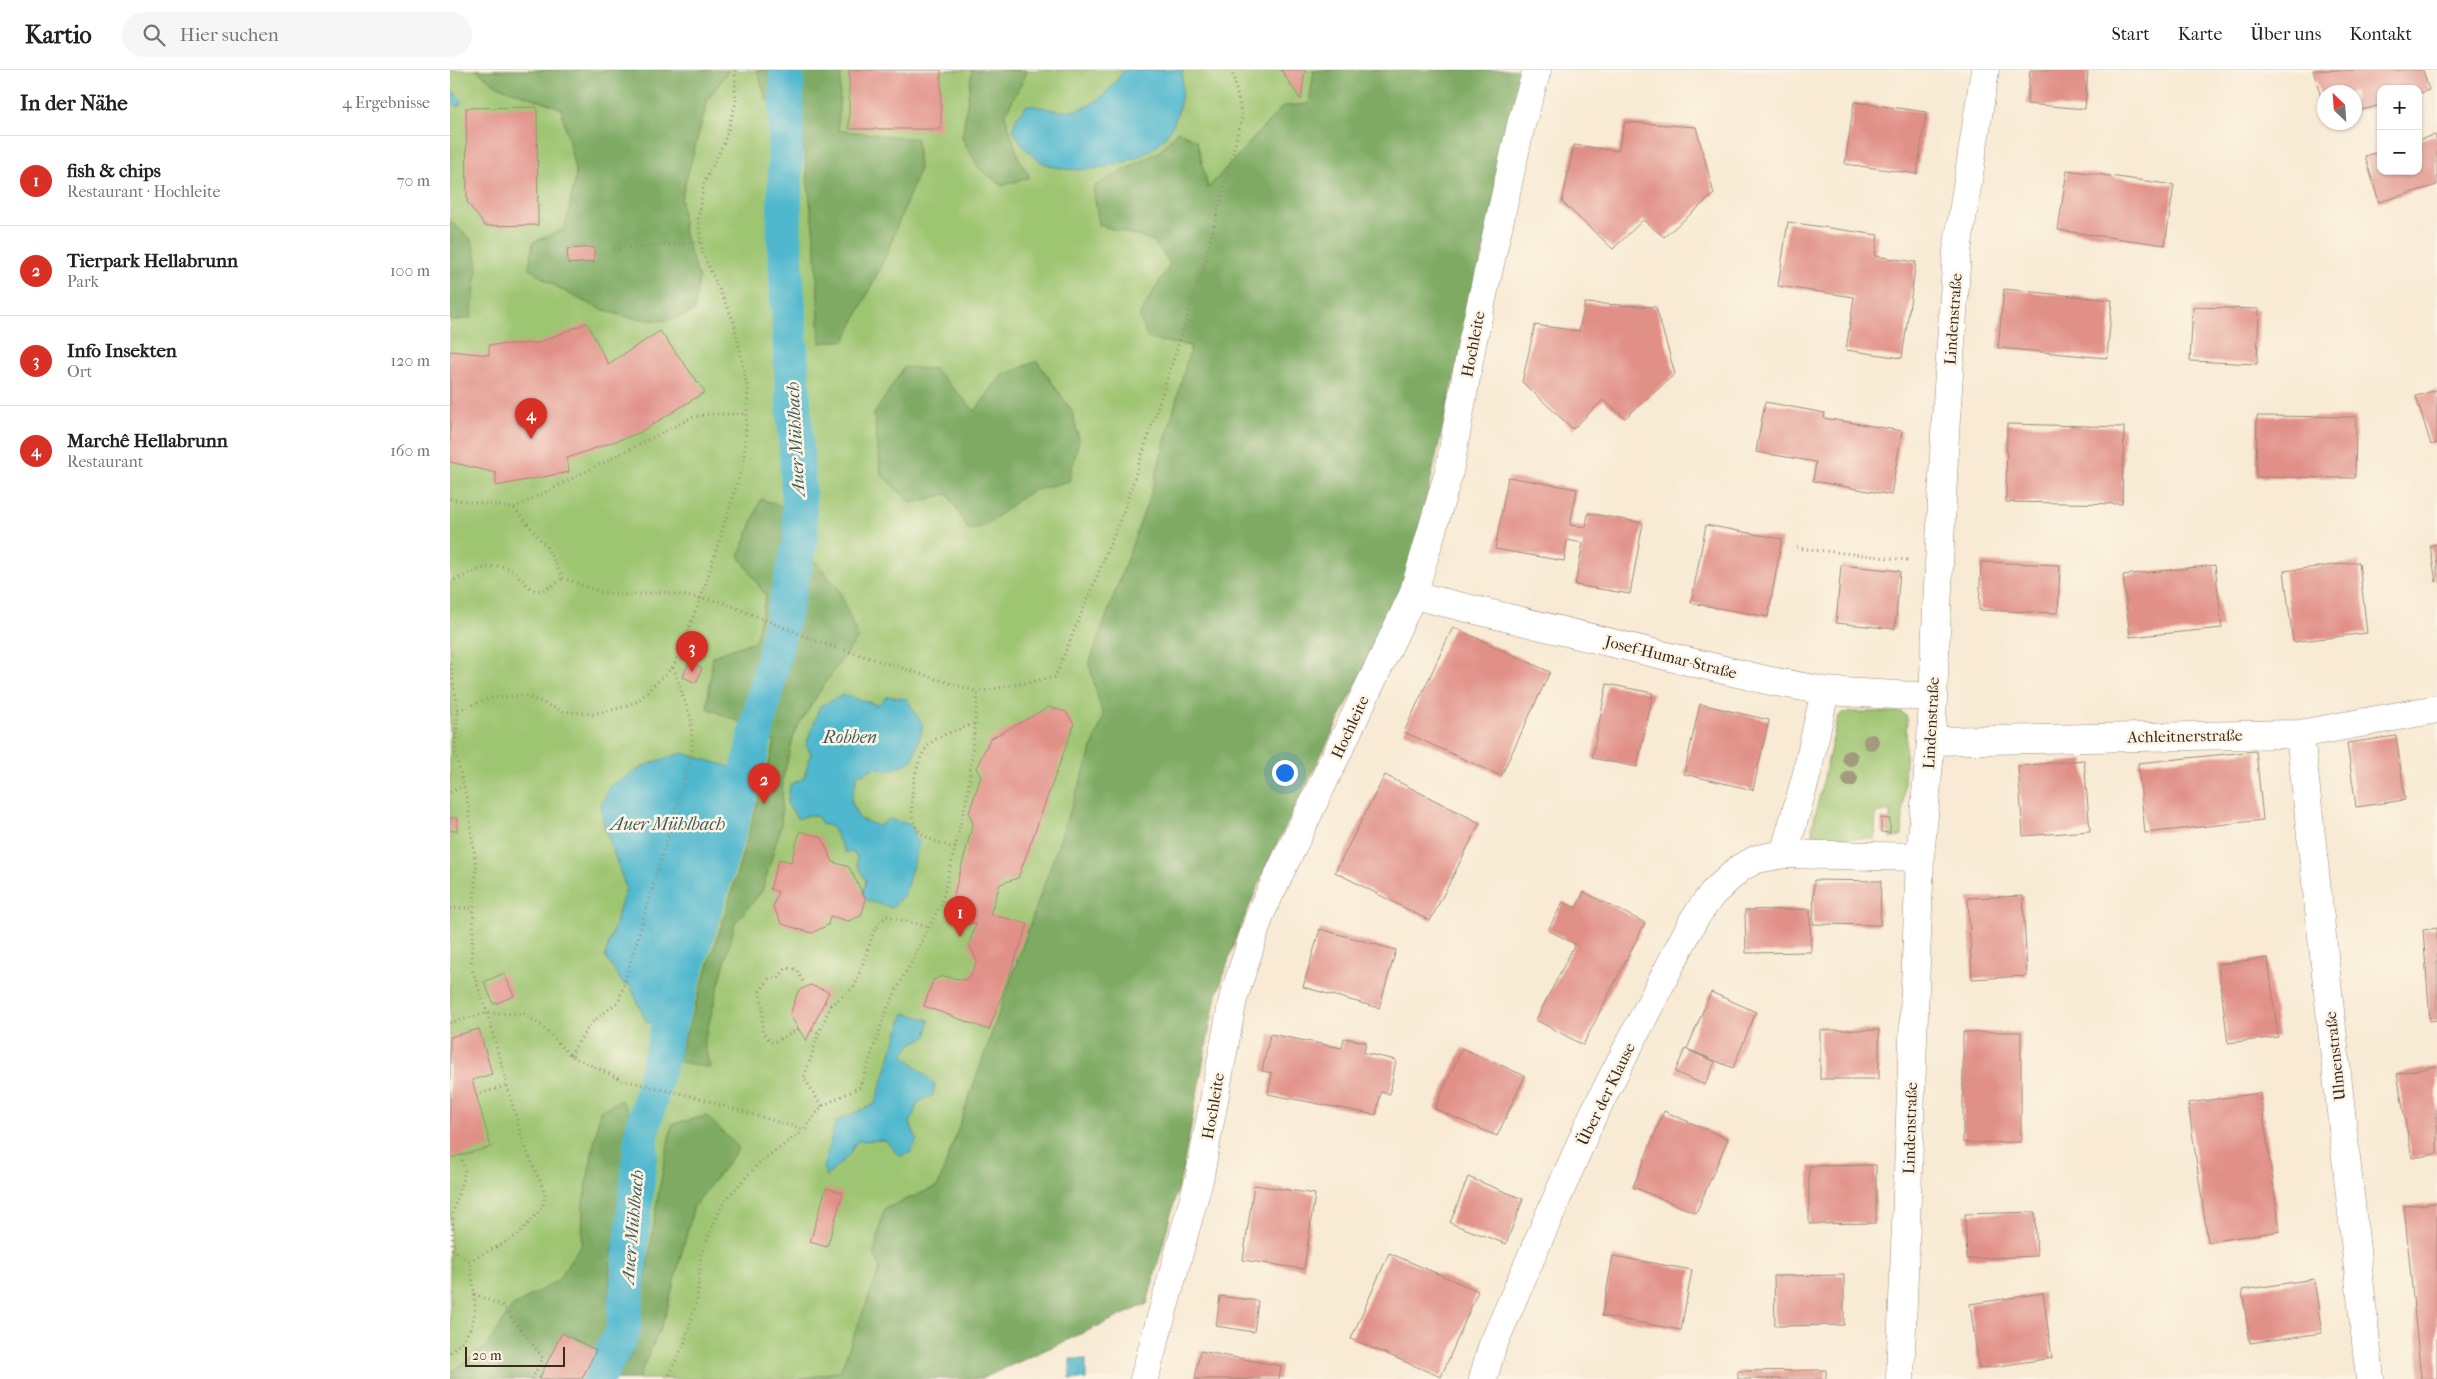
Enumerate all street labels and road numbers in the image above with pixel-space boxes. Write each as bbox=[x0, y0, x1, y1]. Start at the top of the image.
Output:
street label: Lindenstraße bbox=[1940, 272, 1966, 366]
street label: Hochleite bbox=[1457, 309, 1489, 379]
street label: Josef-Humar-Straße bbox=[1601, 631, 1739, 683]
street label: Lindenstraße bbox=[1919, 676, 1943, 769]
street label: Hochleite bbox=[1327, 693, 1373, 761]
street label: Achleitnerstraße bbox=[2126, 725, 2243, 747]
street label: Ulmenstraße bbox=[2321, 1010, 2349, 1102]
street label: Über der Klause bbox=[1573, 1039, 1639, 1149]
street label: Hochleite bbox=[1198, 1071, 1228, 1141]
street label: Lindenstraße bbox=[1899, 1082, 1921, 1174]

